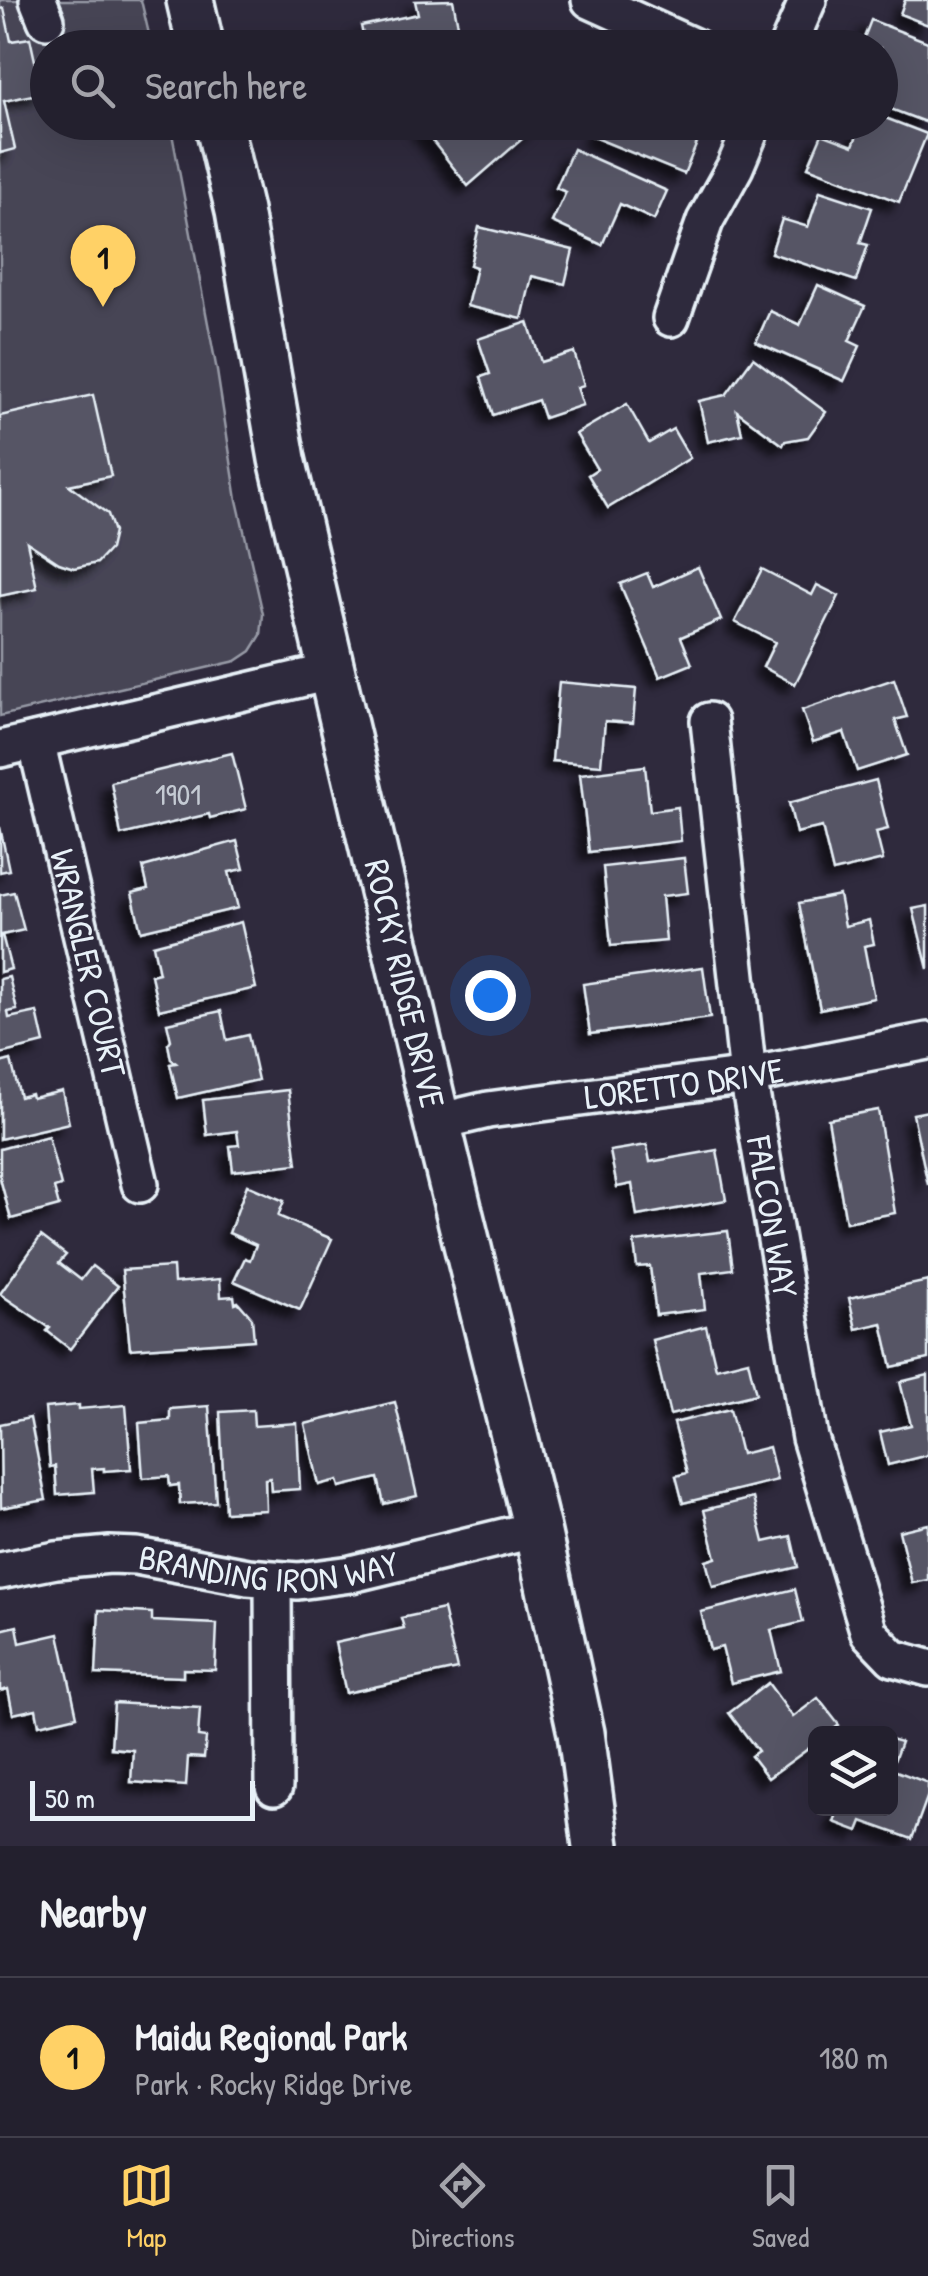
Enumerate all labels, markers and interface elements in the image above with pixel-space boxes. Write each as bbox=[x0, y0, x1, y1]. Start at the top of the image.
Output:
search box bbox=[30, 30, 898, 140]
icon: search bbox=[65, 58, 120, 113]
text: Search here bbox=[145, 59, 307, 111]
pin: 1 bbox=[70, 224, 136, 307]
house number: 1901 bbox=[155, 774, 201, 814]
street label: WRANGLER COURT bbox=[39, 844, 138, 1082]
street label: ROCKY RIDGE DRIVE bbox=[353, 855, 457, 1112]
your location bbox=[465, 970, 516, 1021]
street label: LORETTO DRIVE bbox=[582, 1046, 787, 1120]
street label: FALCON WAY bbox=[736, 1132, 810, 1301]
street label: BRANDING IRON WAY bbox=[135, 1533, 404, 1604]
map controls bbox=[808, 1726, 898, 1816]
button: layers bbox=[808, 1726, 898, 1816]
scale bar bbox=[30, 1776, 255, 1820]
text: 50 m bbox=[45, 1779, 95, 1817]
text: Nearby bbox=[40, 1883, 147, 1940]
text: Maidu Regional Park bbox=[135, 2010, 407, 2062]
text: 1 bbox=[67, 2036, 78, 2079]
text: 180 m bbox=[819, 2036, 888, 2079]
text: Park · Rocky Ridge Drive bbox=[135, 2062, 412, 2105]
tab: Map bbox=[119, 2158, 174, 2256]
tab: Directions bbox=[411, 2158, 514, 2256]
tab: Saved bbox=[752, 2158, 809, 2256]

